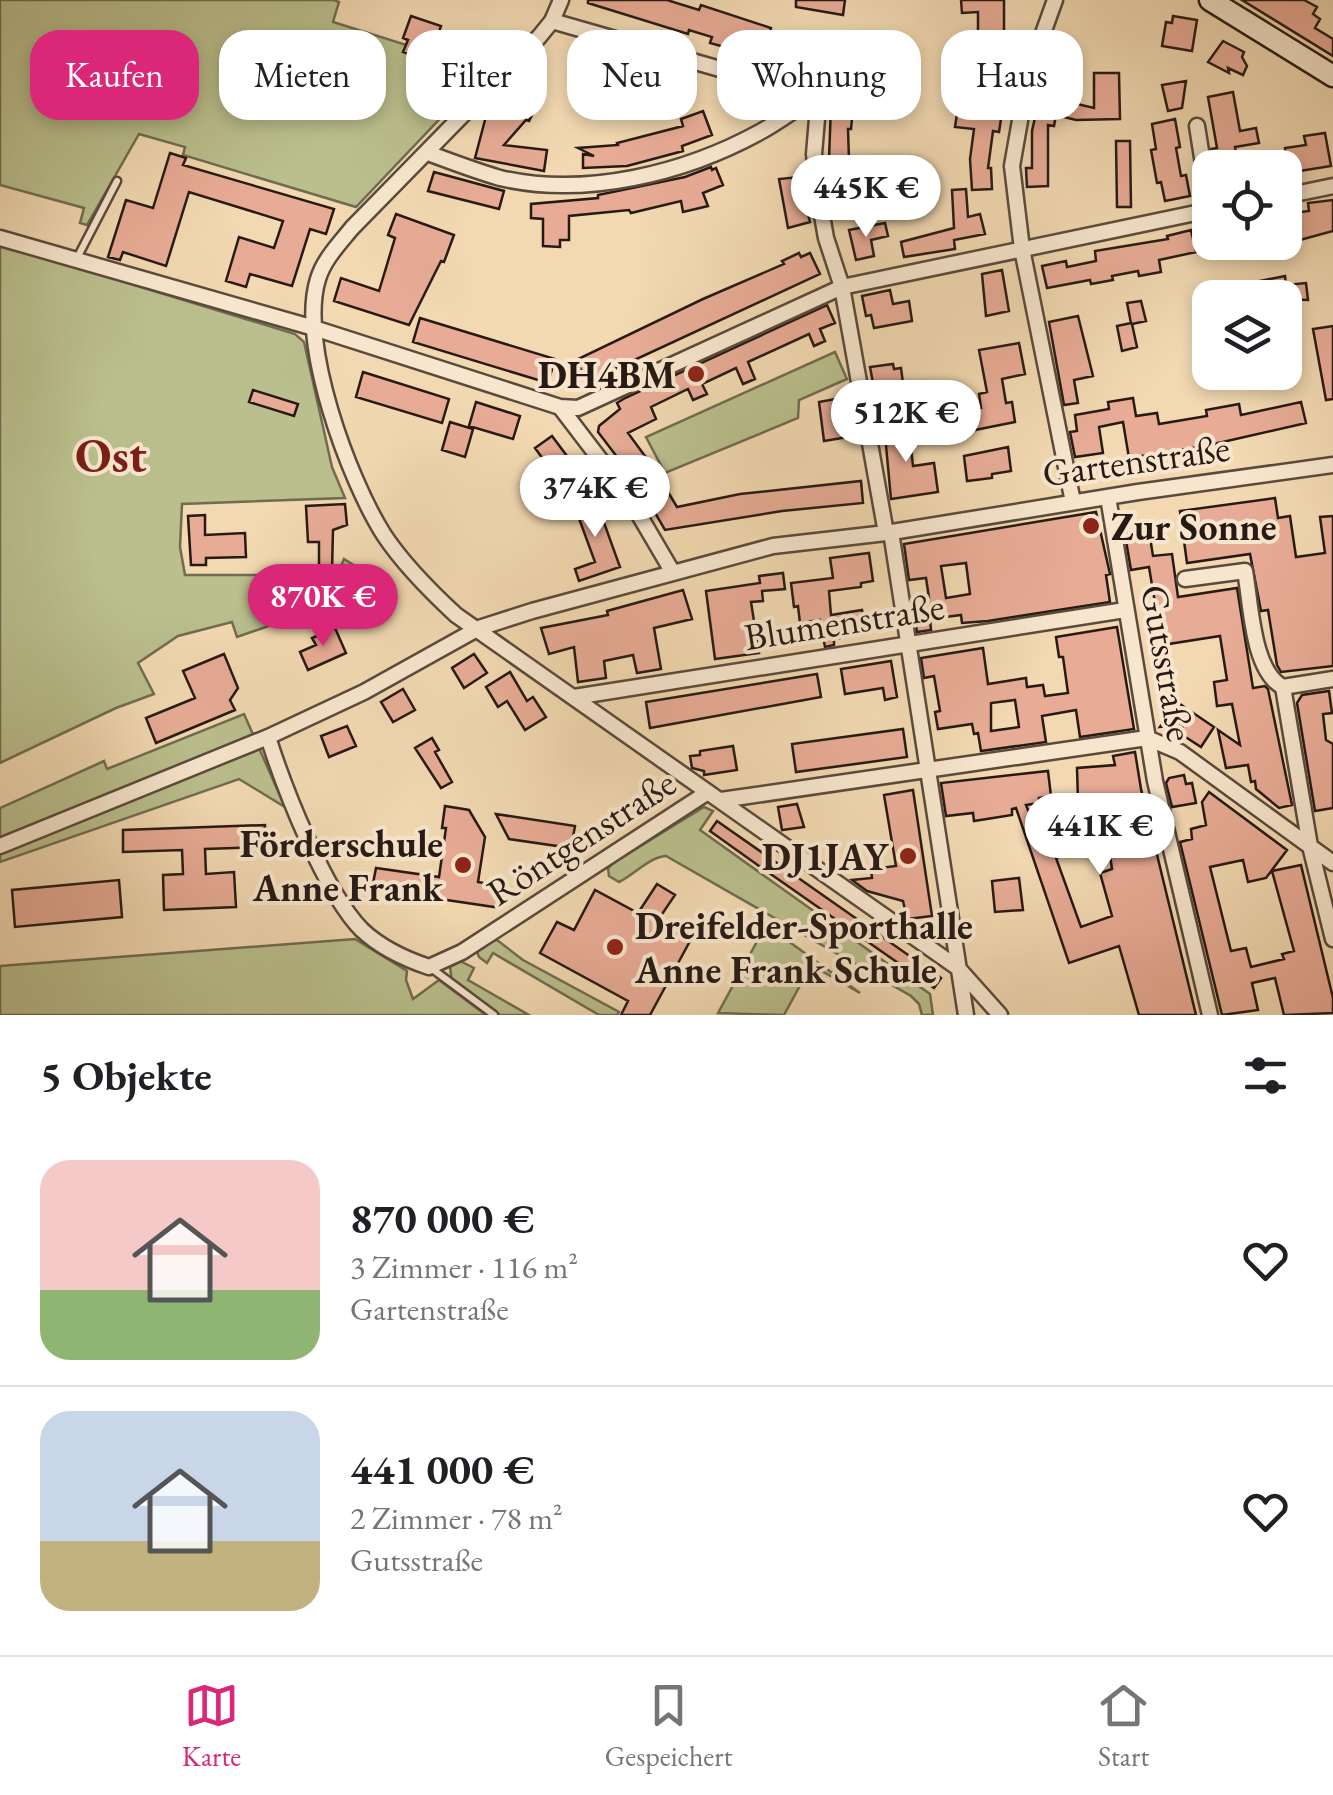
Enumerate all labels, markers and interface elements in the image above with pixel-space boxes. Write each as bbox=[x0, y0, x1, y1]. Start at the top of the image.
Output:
chip: Kaufen bbox=[30, 30, 199, 120]
chip: Mieten bbox=[219, 30, 386, 120]
chip: Filter bbox=[406, 30, 547, 120]
chip: Neu bbox=[567, 30, 697, 120]
chip: Wohnung bbox=[717, 30, 921, 120]
chip: Haus bbox=[941, 30, 1083, 120]
map controls bbox=[1192, 150, 1302, 390]
button: locate bbox=[1192, 150, 1302, 260]
pin: 445K € bbox=[785, 155, 947, 240]
text: 445K € bbox=[813, 166, 919, 208]
button: layers bbox=[1192, 280, 1302, 390]
place label: DH4BM bbox=[538, 350, 676, 399]
marker: DH4BM bbox=[685, 363, 707, 385]
pin: 512K € bbox=[825, 380, 987, 465]
text: 512K € bbox=[853, 391, 959, 433]
street label: Gartenstraße bbox=[1039, 423, 1233, 497]
district label: Ost bbox=[75, 424, 147, 486]
pin: 374K € bbox=[514, 455, 676, 540]
text: 374K € bbox=[542, 466, 648, 508]
place label: Zur Sonne bbox=[1111, 502, 1277, 551]
marker: Zur Sonne bbox=[1080, 515, 1102, 537]
pin: 870K € bbox=[242, 564, 404, 649]
text: 870K € bbox=[270, 575, 376, 617]
street label: Blumenstraße bbox=[740, 581, 948, 661]
street label: Gutsstraße bbox=[1130, 581, 1206, 745]
street label: Röntgenstraße bbox=[477, 758, 685, 916]
pin: 441K € bbox=[1019, 793, 1181, 878]
text: 441K € bbox=[1047, 804, 1153, 846]
place label: Förderschule Anne Frank bbox=[240, 819, 444, 912]
place label: DJ1JAY bbox=[762, 832, 889, 881]
marker: DJ1JAY bbox=[897, 845, 919, 867]
marker: Förderschule Anne Frank bbox=[452, 854, 474, 876]
place label: Dreifelder-Sporthalle Anne Frank Schule bbox=[634, 901, 973, 994]
marker: Dreifelder-Sporthalle Anne Frank Schule bbox=[604, 936, 626, 958]
text: 5 Objekte bbox=[40, 1048, 212, 1103]
icon: filters bbox=[1238, 1048, 1293, 1103]
text: 870 000 € bbox=[350, 1191, 534, 1246]
icon: home bbox=[120, 1200, 240, 1320]
icon: heart bbox=[1238, 1233, 1293, 1288]
text: 3 Zimmer · 116 m² bbox=[350, 1246, 578, 1288]
text: Gartenstraße bbox=[350, 1288, 509, 1330]
text: 441 000 € bbox=[350, 1442, 534, 1497]
icon: home bbox=[120, 1451, 240, 1571]
icon: heart bbox=[1238, 1484, 1293, 1539]
text: 2 Zimmer · 78 m² bbox=[350, 1497, 563, 1539]
text: Gutsstraße bbox=[350, 1539, 483, 1581]
tab: Karte bbox=[182, 1678, 241, 1774]
tab: Gespeichert bbox=[605, 1678, 732, 1774]
tab: Start bbox=[1096, 1678, 1151, 1774]

